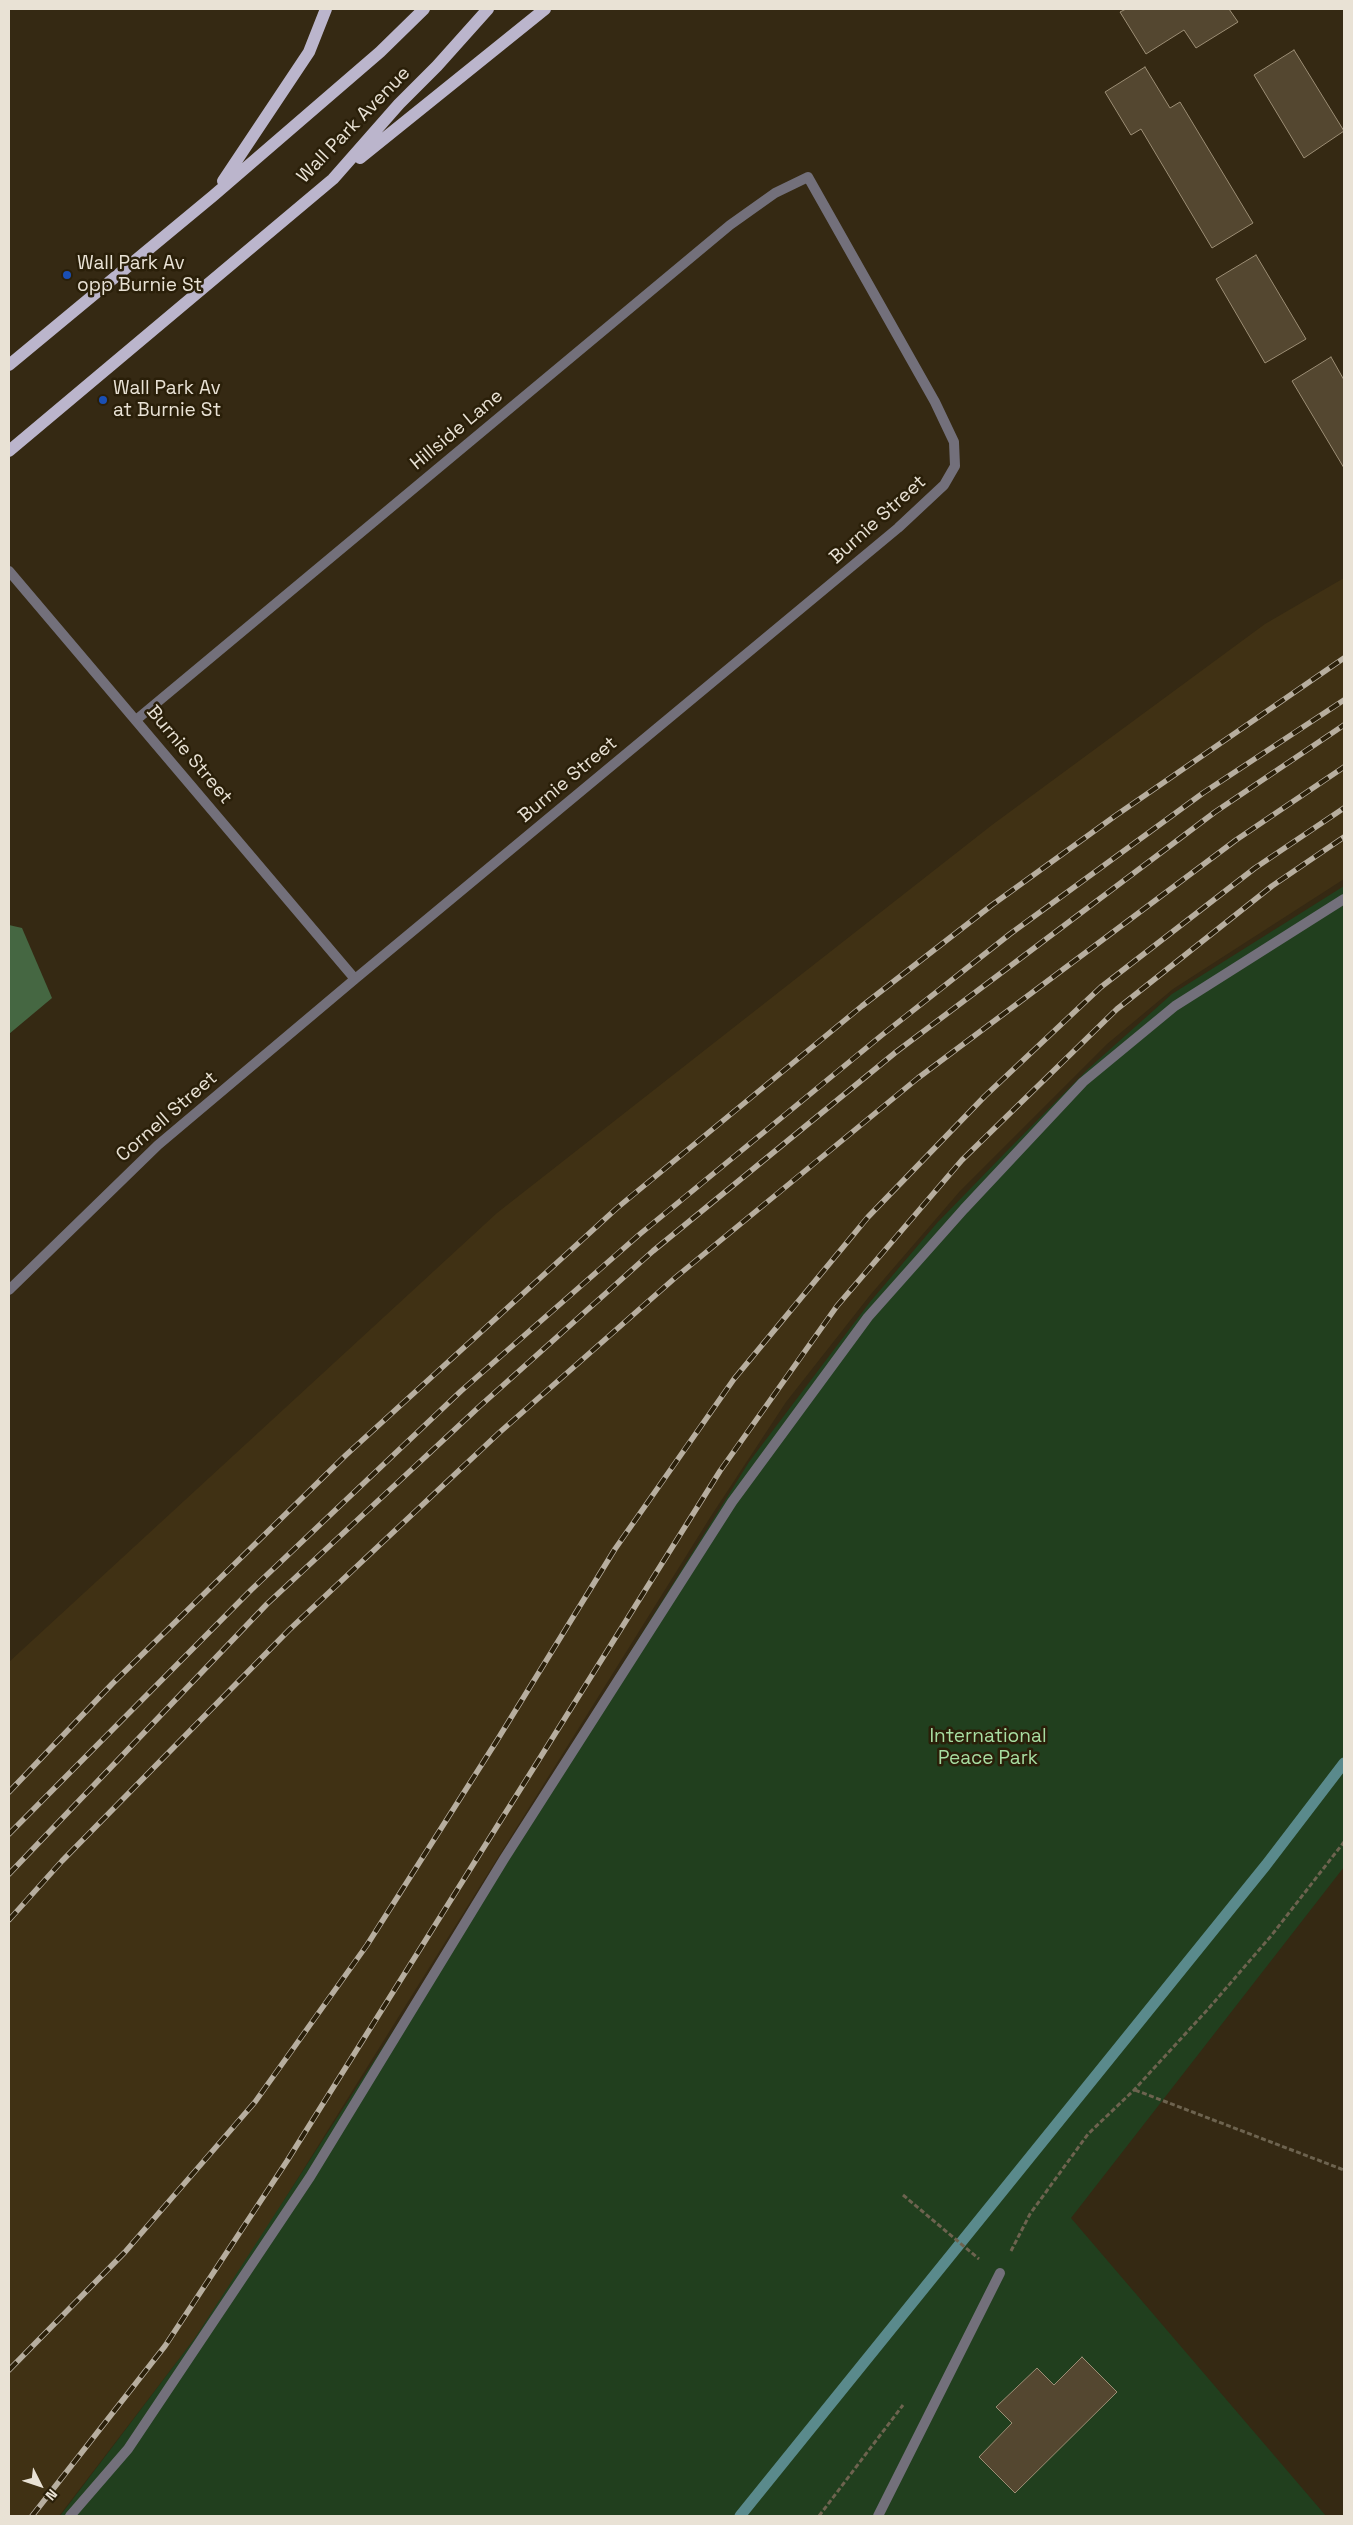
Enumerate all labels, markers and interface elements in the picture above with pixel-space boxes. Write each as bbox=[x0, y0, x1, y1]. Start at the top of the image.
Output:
street label: Wall Park Avenue bbox=[293, 62, 415, 188]
place label: Wall Park Av opp Burnie St bbox=[77, 253, 202, 297]
marker: Wall Park Av opp Burnie St bbox=[61, 269, 73, 281]
place label: Wall Park Av at Burnie St bbox=[113, 378, 221, 422]
street label: Hillside Lane bbox=[406, 385, 508, 475]
marker: Wall Park Av at Burnie St bbox=[97, 394, 109, 406]
street label: Burnie Street bbox=[825, 471, 931, 569]
street label: Burnie Street bbox=[141, 701, 237, 809]
street label: Burnie Street bbox=[514, 732, 622, 828]
street label: Cornell Street bbox=[112, 1067, 222, 1167]
park label: International Peace Park bbox=[929, 1726, 1047, 1770]
north arrow bbox=[15, 2460, 65, 2510]
text: N bbox=[41, 2485, 61, 2504]

